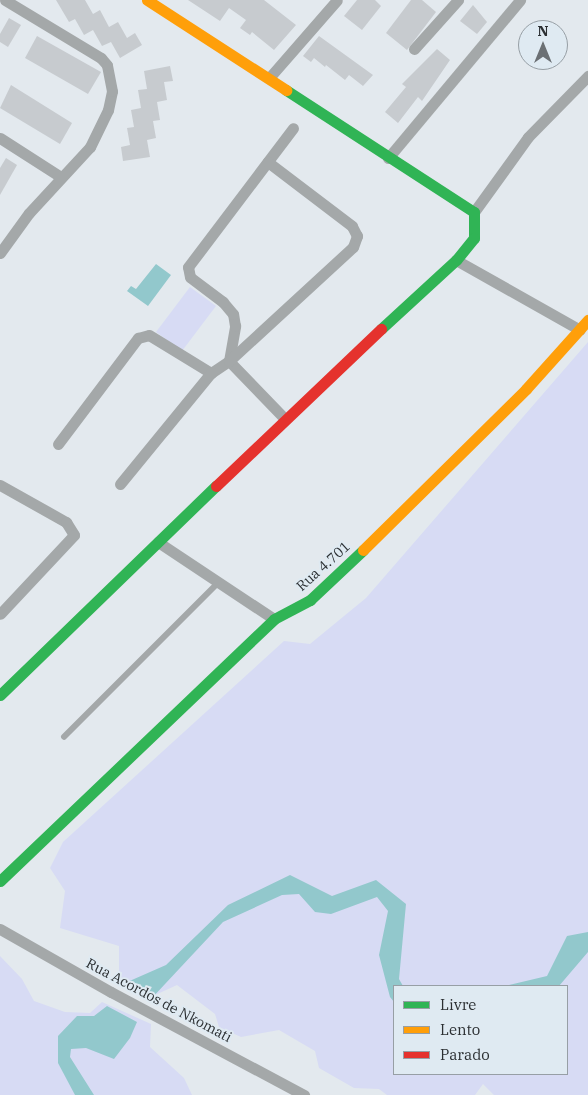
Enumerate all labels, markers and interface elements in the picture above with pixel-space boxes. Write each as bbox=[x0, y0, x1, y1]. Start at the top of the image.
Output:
north arrow bbox=[518, 20, 568, 70]
text: N bbox=[537, 22, 549, 40]
street label: Rua 4.701 bbox=[293, 538, 353, 594]
street label: Rua Acordos de Nkomati bbox=[83, 954, 235, 1046]
legend bbox=[393, 985, 568, 1075]
text: Livre bbox=[440, 995, 476, 1014]
text: Lento bbox=[440, 1020, 480, 1039]
text: Parado bbox=[440, 1045, 490, 1064]

